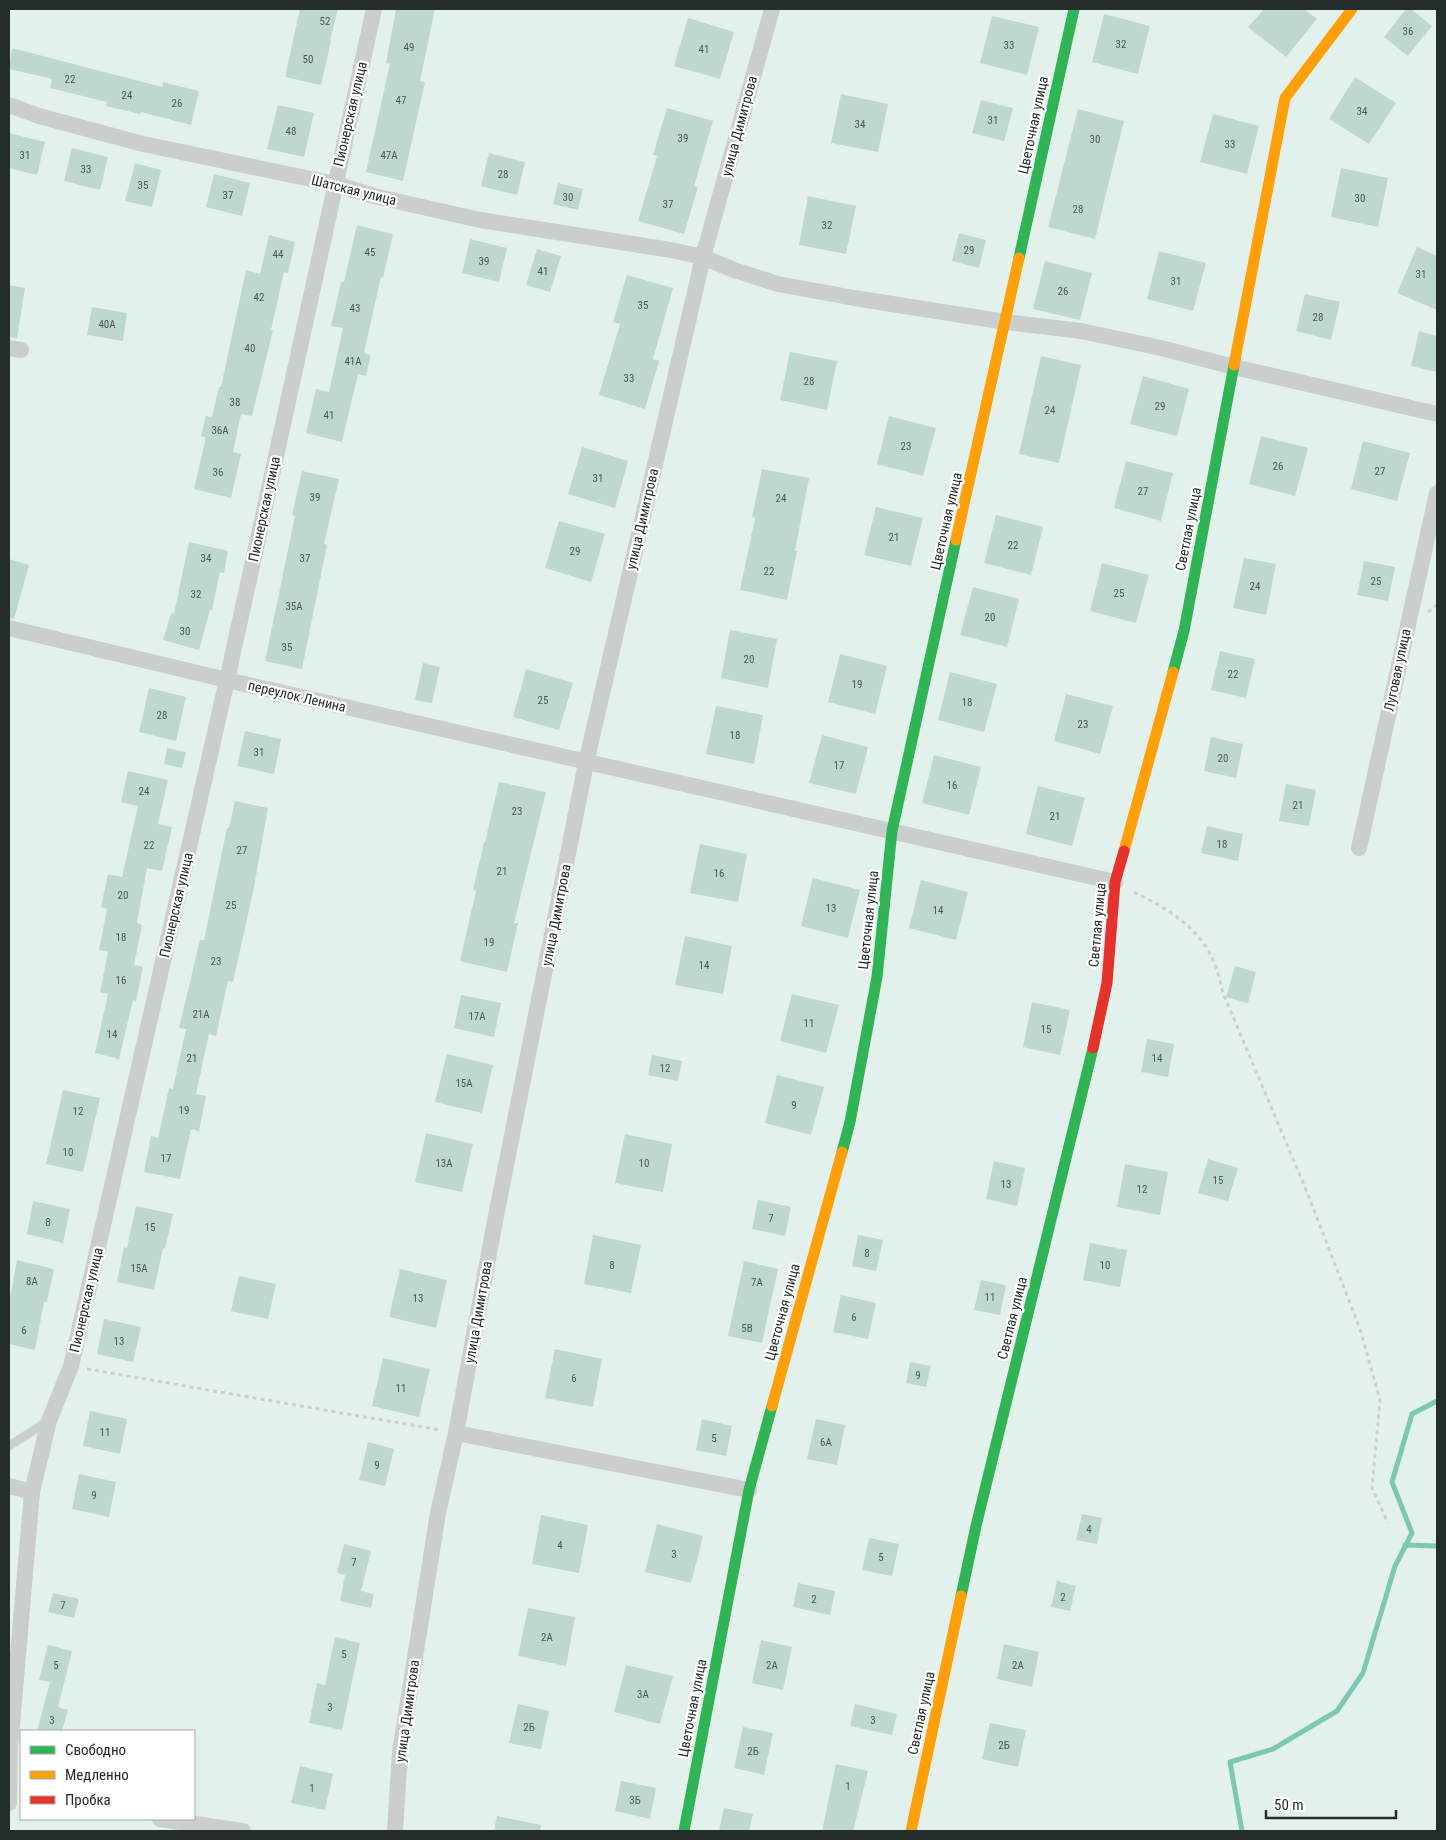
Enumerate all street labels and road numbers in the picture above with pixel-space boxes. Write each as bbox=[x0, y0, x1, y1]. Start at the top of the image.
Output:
street label: Пионерская улица bbox=[330, 60, 370, 168]
street label: улица Димитрова bbox=[718, 74, 760, 178]
street label: Цветочная улица bbox=[1015, 75, 1051, 175]
street label: Шатская улица bbox=[310, 172, 398, 208]
street label: Пионерская улица bbox=[245, 455, 283, 563]
street label: улица Димитрова bbox=[623, 467, 661, 571]
street label: Цветочная улица bbox=[927, 471, 965, 571]
street label: Светлая улица bbox=[1172, 486, 1204, 572]
street label: Луговая улица bbox=[1380, 627, 1414, 713]
street label: переулок Ленина bbox=[246, 677, 348, 715]
street label: Пионерская улица bbox=[156, 851, 196, 959]
street label: улица Димитрова bbox=[538, 863, 574, 967]
street label: Цветочная улица bbox=[855, 870, 881, 970]
street label: Светлая улица bbox=[1085, 882, 1109, 968]
street label: Пионерская улица bbox=[66, 1246, 106, 1354]
street label: улица Димитрова bbox=[461, 1260, 495, 1364]
street label: Цветочная улица bbox=[761, 1262, 803, 1362]
street label: Светлая улица bbox=[994, 1275, 1030, 1361]
street label: Цветочная улица bbox=[675, 1658, 709, 1758]
street label: улица Димитрова bbox=[392, 1659, 422, 1763]
street label: Светлая улица bbox=[904, 1670, 938, 1756]

